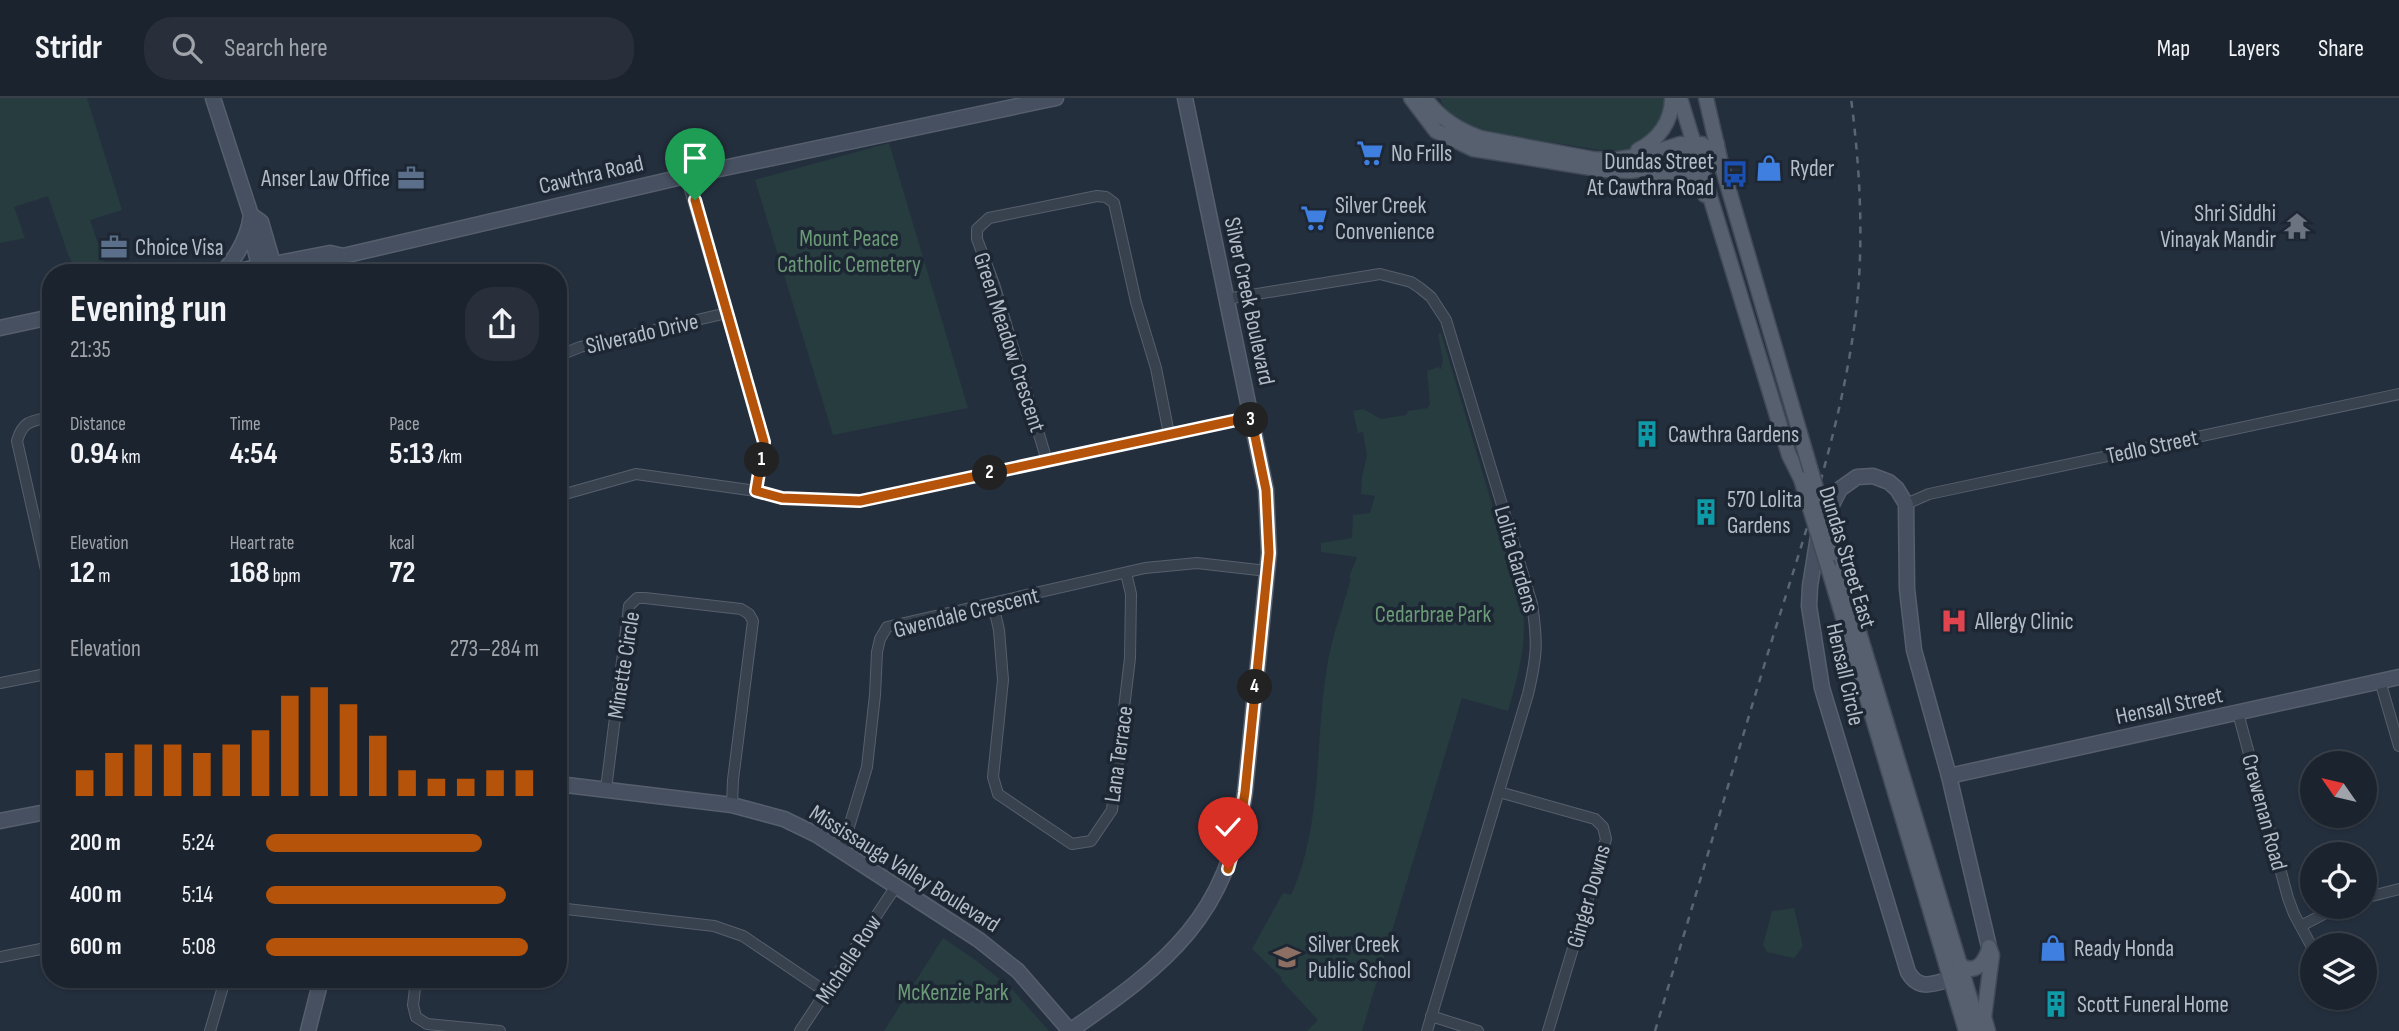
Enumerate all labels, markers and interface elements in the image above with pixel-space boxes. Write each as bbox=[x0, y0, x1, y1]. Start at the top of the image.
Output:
search box bbox=[144, 17, 634, 80]
text: Stridr bbox=[35, 28, 102, 68]
icon: search bbox=[168, 29, 206, 67]
text: Search here bbox=[224, 33, 328, 64]
text: Map bbox=[2157, 34, 2190, 63]
text: Layers bbox=[2228, 34, 2280, 63]
text: Share bbox=[2318, 34, 2364, 63]
pin bbox=[665, 128, 725, 200]
supermarket icon: No Frills bbox=[1355, 138, 1385, 168]
icon: arrive bbox=[676, 139, 714, 177]
place label: No Frills bbox=[1391, 140, 1452, 168]
place label: Dundas Street At Cawthra Road bbox=[1586, 148, 1714, 202]
street label: Cawthra Road bbox=[536, 149, 646, 201]
shop icon: Ryder bbox=[1754, 153, 1784, 183]
place label: Ryder bbox=[1790, 155, 1835, 183]
bus stop icon: Dundas Street At Cawthra Road bbox=[1720, 159, 1750, 189]
office icon: Anser Law Office bbox=[396, 163, 426, 193]
place label: Anser Law Office bbox=[260, 165, 390, 193]
place label: Silver Creek Convenience bbox=[1335, 192, 1435, 246]
place label: Shri Siddhi Vinayak Mandir bbox=[2160, 200, 2276, 254]
supermarket icon: Silver Creek Convenience bbox=[1299, 203, 1329, 233]
temple icon: Shri Siddhi Vinayak Mandir bbox=[2282, 211, 2312, 241]
street label: Silver Creek Boulevard bbox=[1218, 215, 1280, 388]
park label: Mount Peace Catholic Cemetery bbox=[777, 225, 921, 279]
office icon: Choice Visa bbox=[99, 232, 129, 262]
place label: Choice Visa bbox=[135, 234, 223, 262]
street label: Green Meadow Crescent bbox=[967, 249, 1051, 436]
text: Evening run bbox=[70, 287, 227, 332]
button: share bbox=[465, 287, 539, 361]
street label: Silverado Drive bbox=[583, 307, 701, 360]
text: 21:35 bbox=[70, 336, 111, 364]
pin: 3 bbox=[1234, 402, 1268, 438]
text: 3 bbox=[1246, 408, 1255, 431]
text: Distance bbox=[70, 413, 126, 436]
text: Time bbox=[230, 413, 261, 436]
text: Pace bbox=[389, 413, 420, 436]
building icon: Cawthra Gardens bbox=[1632, 419, 1662, 449]
place label: Cawthra Gardens bbox=[1668, 421, 1799, 449]
street label: Tedlo Street bbox=[2104, 424, 2200, 470]
text: 0.94 bbox=[70, 436, 118, 472]
text: 4:54 bbox=[230, 436, 277, 472]
text: 5:13 bbox=[389, 436, 434, 472]
pin: 1 bbox=[744, 442, 780, 478]
text: km bbox=[118, 446, 141, 469]
text: /km bbox=[434, 446, 462, 469]
text: 1 bbox=[758, 448, 765, 471]
pin: 2 bbox=[972, 456, 1007, 490]
text: 2 bbox=[985, 461, 994, 484]
street label: Dundas Street East bbox=[1812, 483, 1882, 631]
place label: 570 Lolita Gardens bbox=[1727, 486, 1802, 540]
building icon: 570 Lolita Gardens bbox=[1691, 497, 1721, 527]
street label: Lolita Gardens bbox=[1487, 503, 1545, 616]
text: Elevation bbox=[70, 532, 129, 555]
text: Heart rate bbox=[230, 532, 295, 555]
text: kcal bbox=[389, 532, 414, 555]
text: 12 bbox=[70, 555, 95, 591]
text: 168 bbox=[230, 555, 270, 591]
text: 72 bbox=[389, 555, 415, 591]
text: m bbox=[95, 565, 110, 588]
text: bpm bbox=[270, 565, 301, 588]
street label: Gwendale Crescent bbox=[891, 581, 1042, 645]
park label: Cedarbrae Park bbox=[1375, 601, 1491, 629]
hospital icon: Allergy Clinic bbox=[1939, 606, 1969, 636]
place label: Allergy Clinic bbox=[1974, 608, 2074, 636]
street label: Minette Circle bbox=[602, 610, 646, 721]
street label: Hensall Circle bbox=[1820, 620, 1870, 728]
text: Elevation bbox=[70, 635, 141, 663]
text: 273–284 m bbox=[450, 635, 539, 663]
pin: 4 bbox=[1238, 670, 1272, 704]
text: 4 bbox=[1250, 675, 1259, 698]
street label: Hensall Street bbox=[2113, 681, 2225, 731]
street label: Lana Terrace bbox=[1098, 704, 1140, 804]
street label: Crewenan Road bbox=[2235, 751, 2293, 873]
north arrow bbox=[2300, 751, 2376, 828]
map controls bbox=[2300, 751, 2377, 1010]
pin bbox=[1198, 797, 1258, 869]
street label: Mississauga Valley Boulevard bbox=[804, 799, 1005, 939]
icon: check bbox=[1209, 808, 1247, 846]
text: 200 m bbox=[70, 829, 121, 857]
text: 5:24 bbox=[182, 829, 215, 857]
street label: Ginger Downs bbox=[1561, 841, 1617, 951]
button: locate bbox=[2300, 842, 2377, 919]
text: 400 m bbox=[70, 881, 121, 909]
text: 5:14 bbox=[182, 881, 213, 909]
street label: Michelle Row bbox=[810, 910, 888, 1009]
place label: Silver Creek Public School bbox=[1308, 931, 1411, 985]
text: 600 m bbox=[70, 933, 122, 961]
text: 5:08 bbox=[182, 933, 216, 961]
shop icon: Ready Honda bbox=[2038, 933, 2068, 963]
button: layers bbox=[2300, 933, 2377, 1010]
place label: Ready Honda bbox=[2074, 935, 2174, 963]
school or university icon: Silver Creek Public School bbox=[1272, 942, 1302, 972]
park label: McKenzie Park bbox=[897, 979, 1009, 1007]
building icon: Scott Funeral Home bbox=[2041, 989, 2071, 1019]
place label: Scott Funeral Home bbox=[2077, 991, 2229, 1019]

